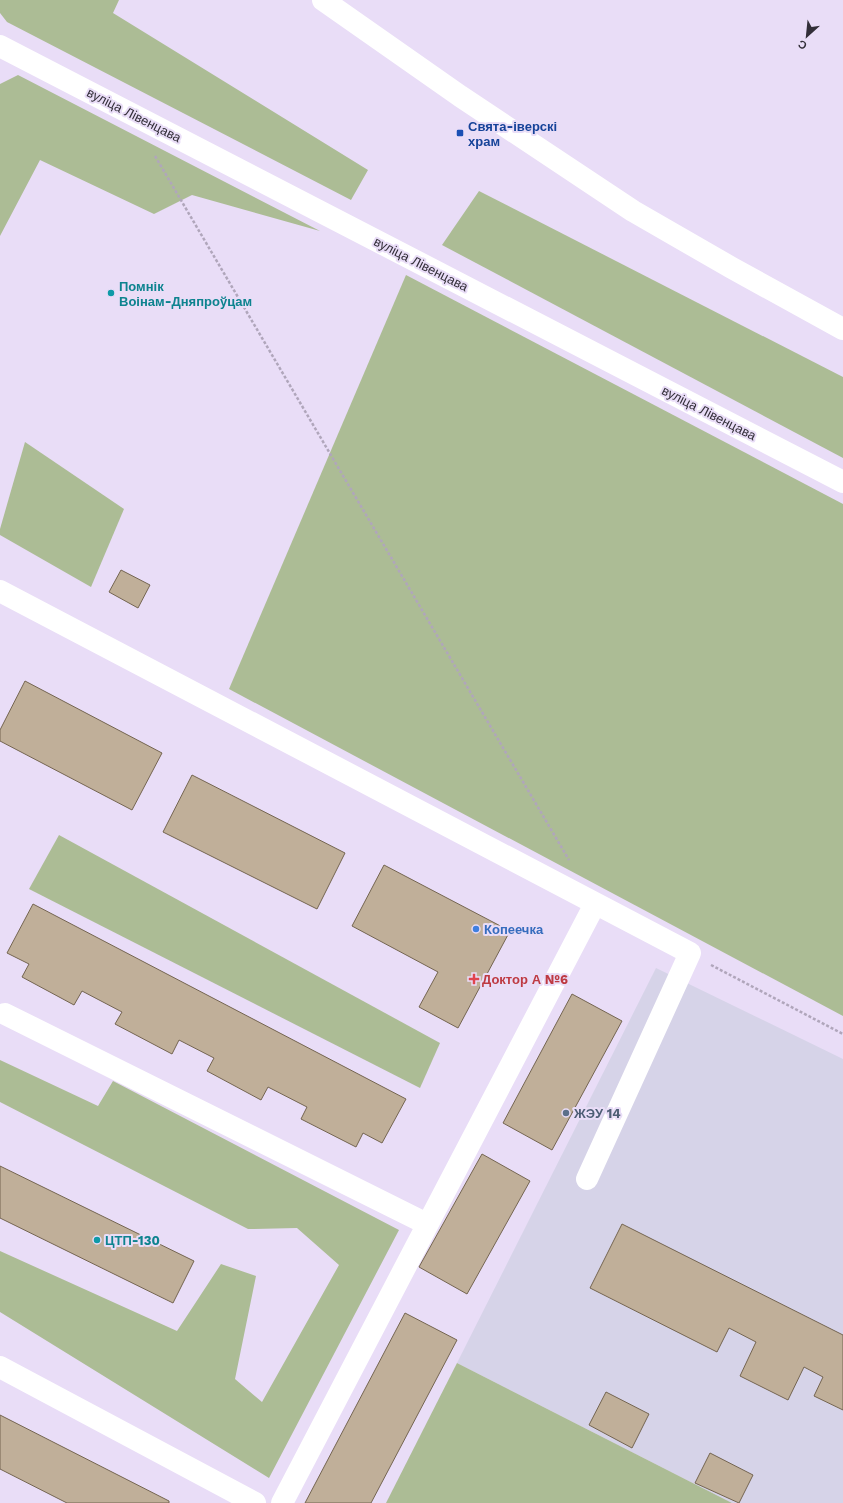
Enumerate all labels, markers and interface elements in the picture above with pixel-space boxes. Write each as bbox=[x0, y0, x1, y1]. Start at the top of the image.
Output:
north arrow bbox=[787, 16, 827, 56]
text: С bbox=[796, 37, 809, 52]
street label: вуліца Лівенцава bbox=[84, 85, 184, 146]
place label: Свята-іверскі храм bbox=[468, 119, 557, 149]
marker: Свята-іверскі храм bbox=[455, 128, 465, 138]
street label: вуліца Лівенцава bbox=[371, 234, 471, 295]
place label: Помнік Воінам-Дняпроўцам bbox=[119, 279, 252, 309]
marker: Помнік Воінам-Дняпроўцам bbox=[106, 288, 116, 298]
street label: вуліца Лівенцава bbox=[659, 383, 759, 444]
place label: Копеечка bbox=[484, 922, 544, 937]
marker: Копеечка bbox=[471, 924, 481, 934]
place label: Доктор А №6 bbox=[482, 972, 568, 987]
marker: Доктор А №6 bbox=[469, 974, 479, 984]
place label: ЖЭУ 14 bbox=[573, 1106, 621, 1121]
marker: ЖЭУ 14 bbox=[561, 1108, 571, 1118]
place label: ЦТП-130 bbox=[105, 1233, 160, 1248]
marker: ЦТП-130 bbox=[92, 1235, 102, 1245]

